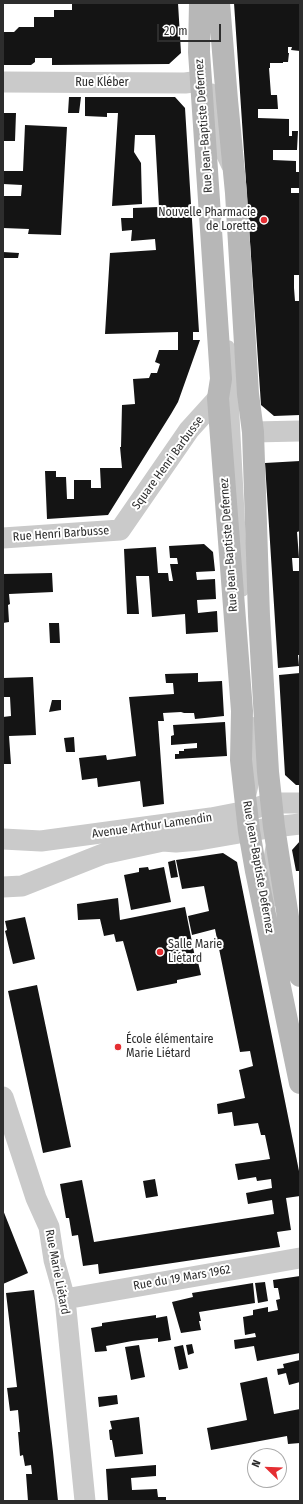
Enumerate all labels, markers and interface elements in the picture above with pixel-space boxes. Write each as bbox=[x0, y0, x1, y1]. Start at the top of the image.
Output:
scale bar bbox=[159, 16, 223, 42]
text: 20 m bbox=[164, 24, 188, 38]
street label: Rue Jean-Baptiste Defernez bbox=[192, 59, 216, 193]
street label: Rue Kléber bbox=[75, 76, 129, 90]
place label: Nouvelle Pharmacie de Lorette bbox=[158, 206, 256, 234]
marker: Nouvelle Pharmacie de Lorette bbox=[259, 215, 269, 225]
street label: Square Henri Barbusse bbox=[129, 413, 207, 513]
street label: Rue Jean-Baptiste Defernez bbox=[217, 478, 241, 612]
street label: Rue Henri Barbusse bbox=[12, 523, 110, 545]
street label: Rue Jean-Baptiste Defernez bbox=[239, 800, 277, 934]
street label: Avenue Arthur Lamendin bbox=[91, 810, 213, 842]
place label: Salle Marie Liétard bbox=[168, 938, 222, 966]
marker: Salle Marie Liétard bbox=[155, 947, 165, 957]
place label: École élémentaire Marie Liétard bbox=[126, 1033, 213, 1061]
marker: École élémentaire Marie Liétard bbox=[113, 1042, 123, 1052]
street label: Rue Marie Liétard bbox=[42, 1228, 72, 1316]
street label: Rue du 19 Mars 1962 bbox=[132, 1262, 232, 1294]
north arrow bbox=[247, 1448, 287, 1488]
text: N bbox=[249, 1458, 264, 1469]

